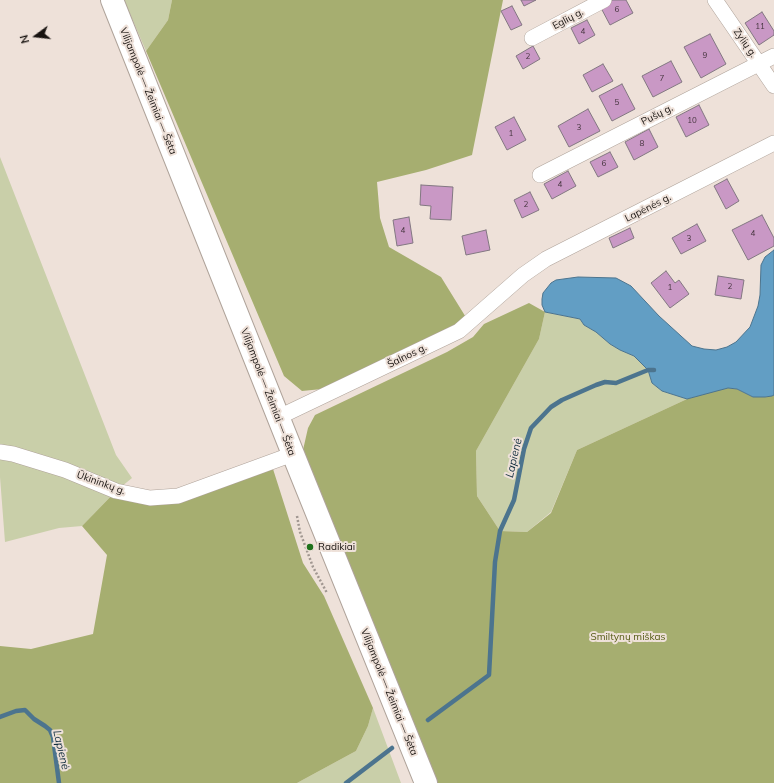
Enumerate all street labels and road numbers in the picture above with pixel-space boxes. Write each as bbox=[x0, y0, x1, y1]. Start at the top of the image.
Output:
street label: Eglių g. bbox=[550, 6, 586, 32]
street label: Vilijampolė — Žeimiai — Šėta bbox=[117, 26, 179, 156]
street label: Zylių g. bbox=[731, 26, 759, 60]
street label: Pušų g. bbox=[639, 102, 675, 128]
street label: Lapėnės g. bbox=[623, 191, 673, 225]
street label: Vilijampolė — Žeimiai — Šėta bbox=[238, 326, 298, 458]
street label: Šalnos g. bbox=[385, 341, 429, 371]
street label: Ūkininkų g. bbox=[75, 469, 127, 497]
street label: Vilijampolė — Žeimiai — Šėta bbox=[358, 627, 420, 757]

